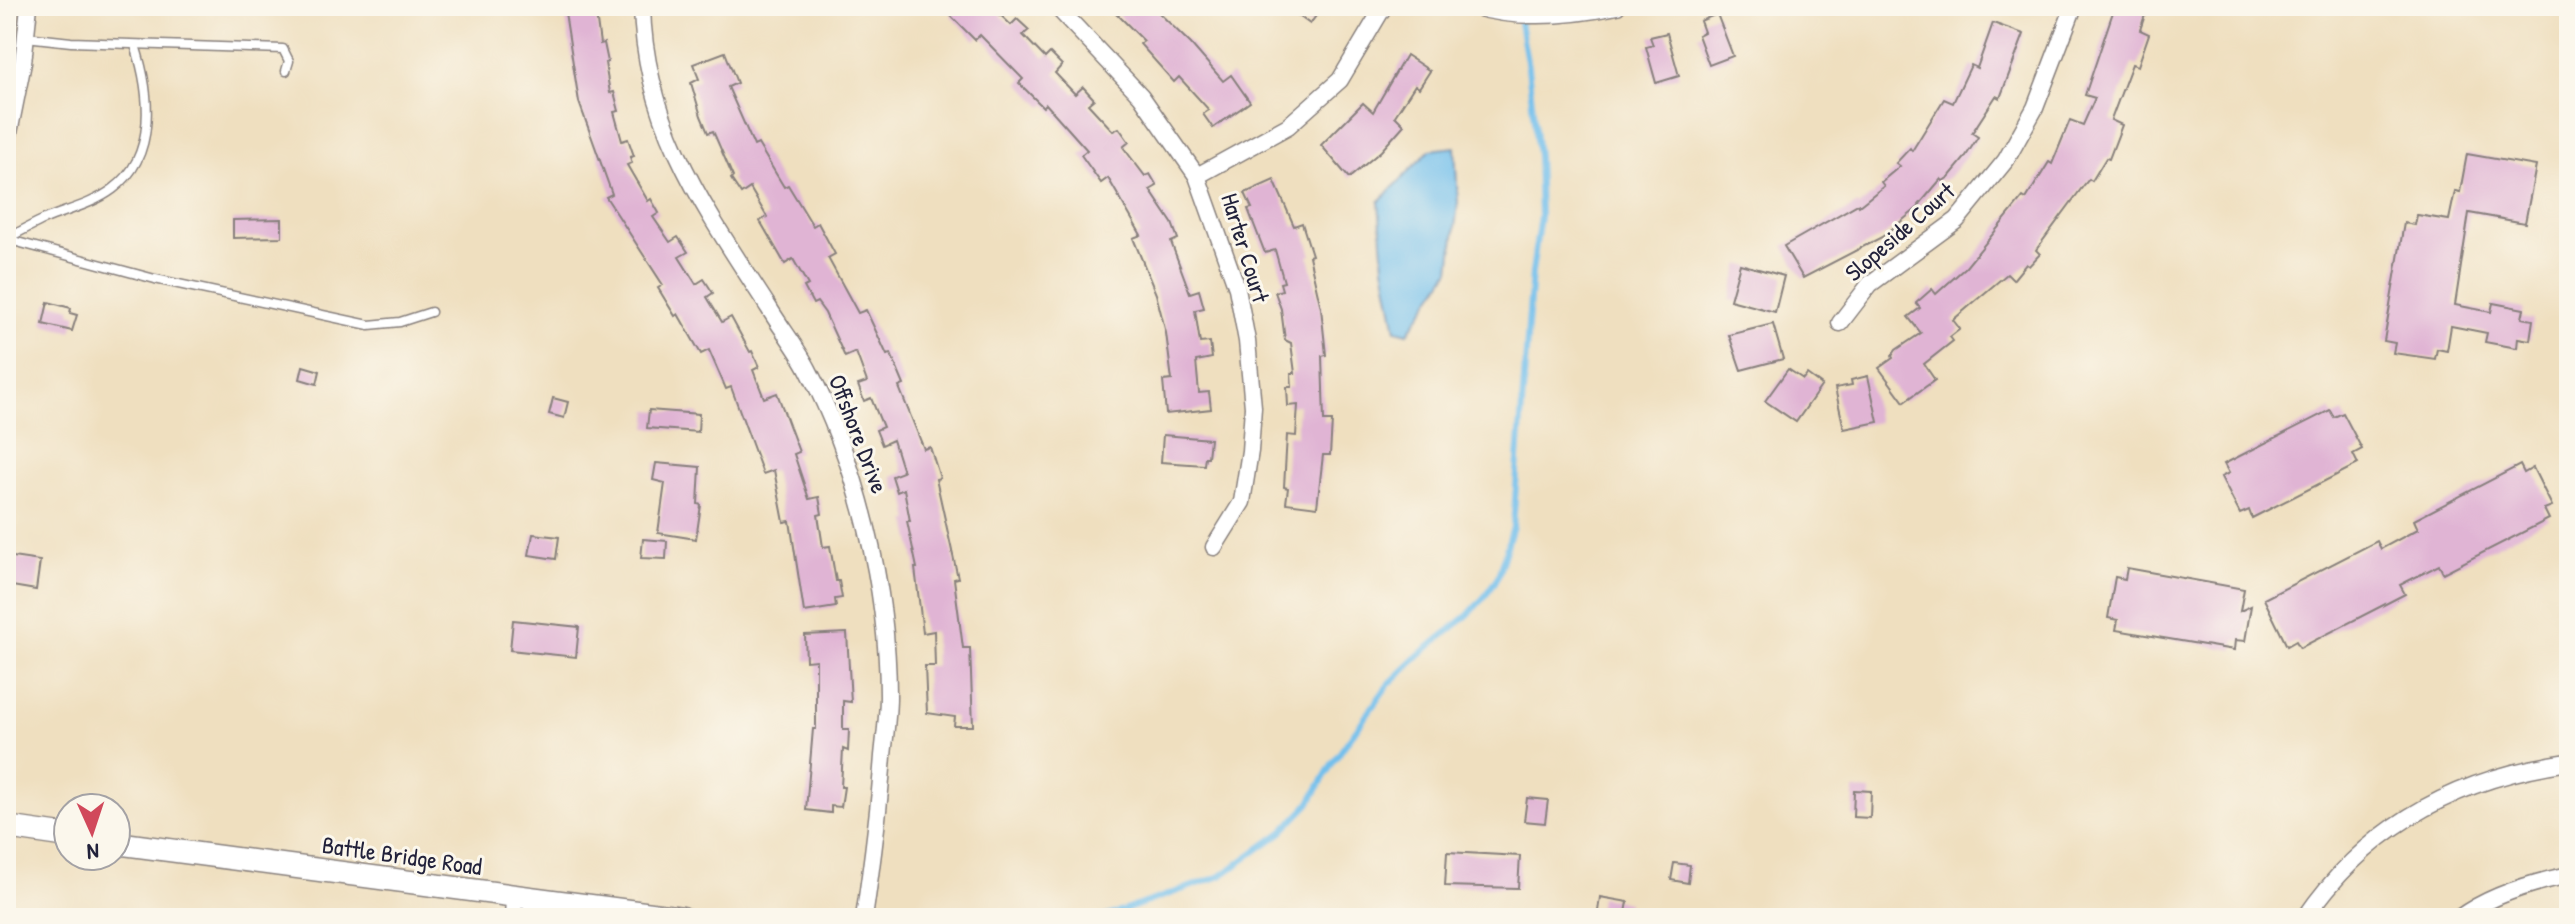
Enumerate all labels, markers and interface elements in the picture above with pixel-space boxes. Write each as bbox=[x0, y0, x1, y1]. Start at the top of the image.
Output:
street label: Slopeside Court bbox=[1838, 174, 1962, 288]
street label: Harter Court bbox=[1214, 189, 1278, 307]
street label: Offshore Drive bbox=[822, 370, 896, 498]
north arrow bbox=[52, 792, 132, 872]
street label: Battle Bridge Road bbox=[320, 828, 484, 882]
text: N bbox=[86, 837, 100, 867]

